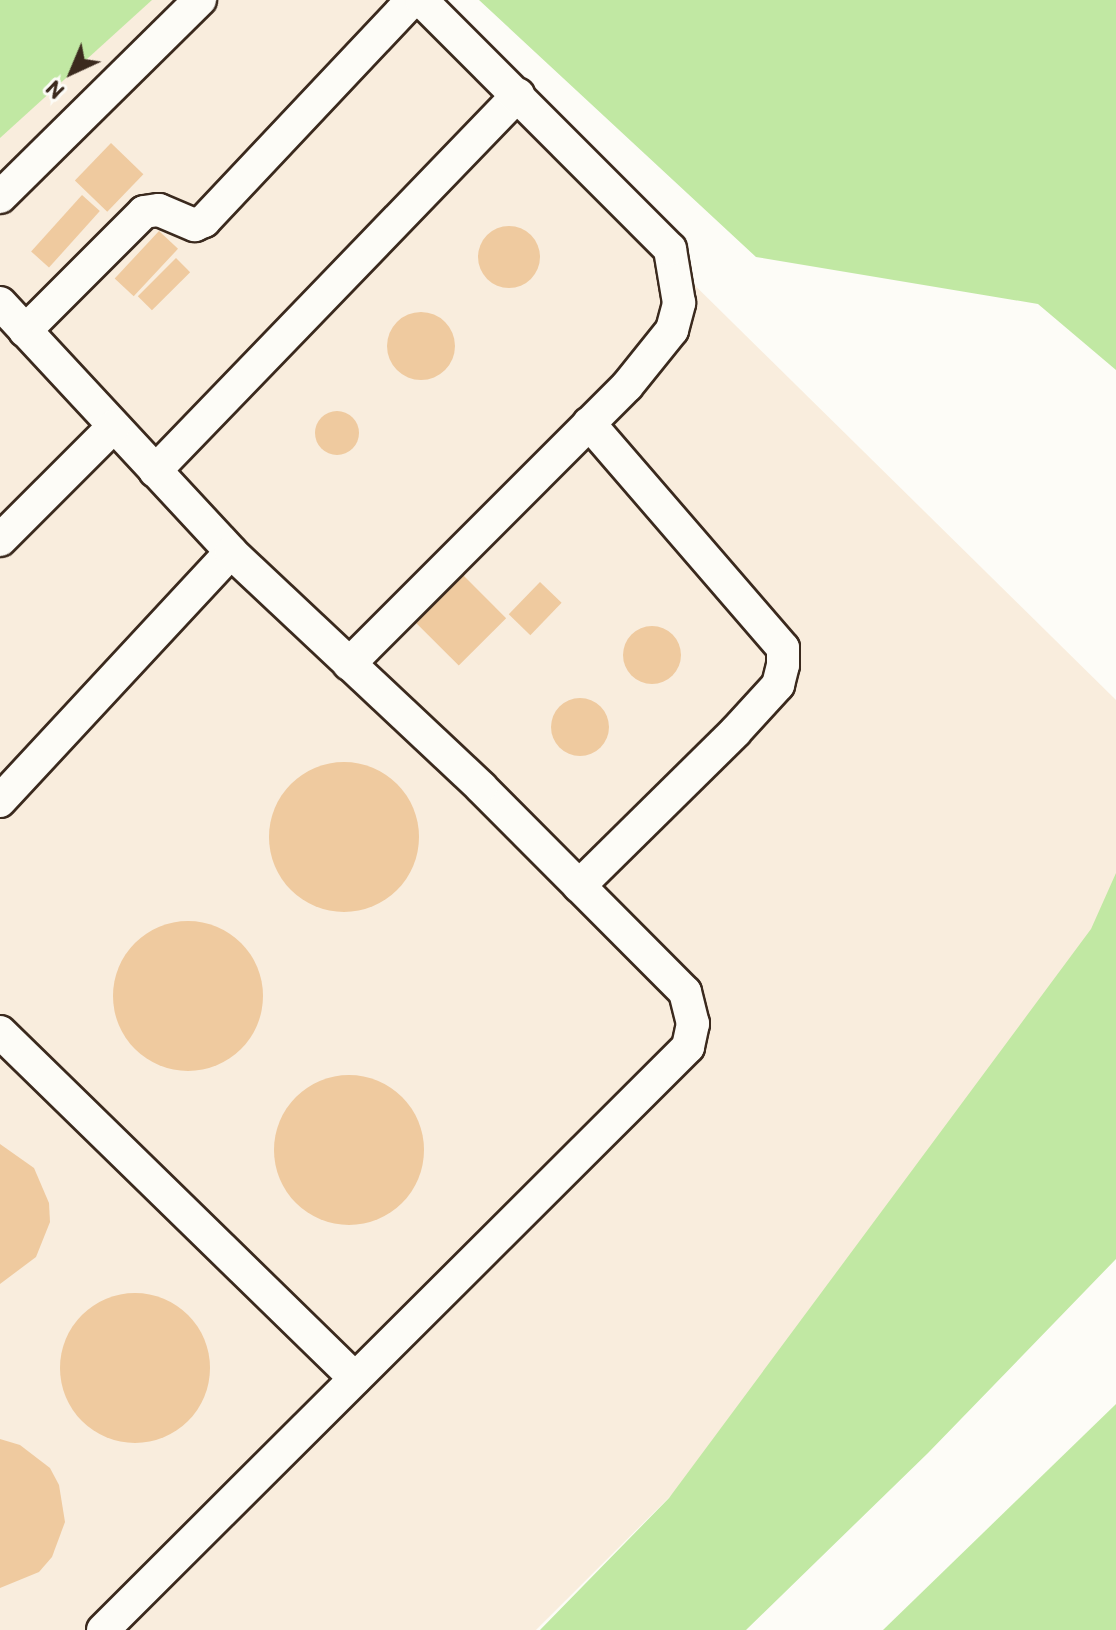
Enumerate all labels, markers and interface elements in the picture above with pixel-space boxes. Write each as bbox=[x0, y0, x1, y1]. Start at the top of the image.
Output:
north arrow bbox=[32, 32, 112, 112]
text: N bbox=[40, 75, 70, 105]

